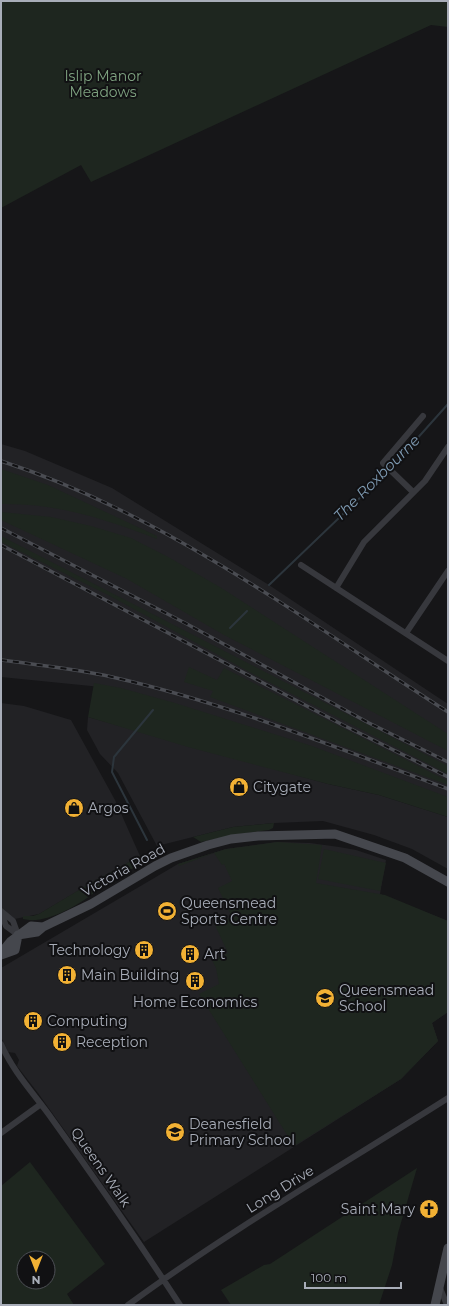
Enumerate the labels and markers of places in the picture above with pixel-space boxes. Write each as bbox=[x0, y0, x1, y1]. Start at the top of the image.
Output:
shop icon: Citygate bbox=[228, 776, 250, 798]
place label: Citygate bbox=[253, 778, 311, 796]
shop icon: Argos bbox=[63, 797, 85, 819]
place label: Argos bbox=[88, 799, 129, 817]
place label: Queensmead Sports Centre bbox=[181, 894, 277, 928]
sports icon: Queensmead Sports Centre bbox=[156, 900, 178, 922]
building icon: Technology bbox=[133, 939, 155, 961]
place label: Technology bbox=[49, 941, 130, 959]
building icon: Art bbox=[179, 943, 201, 965]
place label: Art bbox=[204, 945, 226, 963]
building icon: Main Building bbox=[56, 964, 78, 986]
place label: Main Building bbox=[81, 966, 179, 984]
building icon: Home Economics bbox=[184, 970, 206, 992]
place label: Queensmead School bbox=[339, 981, 434, 1015]
school or university icon: Queensmead School bbox=[314, 987, 336, 1009]
place label: Home Economics bbox=[133, 993, 257, 1011]
building icon: Computing bbox=[22, 1010, 44, 1032]
place label: Computing bbox=[47, 1012, 128, 1030]
building icon: Reception bbox=[51, 1031, 73, 1053]
place label: Reception bbox=[76, 1033, 148, 1051]
place label: Deanesfield Primary School bbox=[189, 1115, 295, 1149]
school or university icon: Deanesfield Primary School bbox=[164, 1121, 186, 1143]
church icon: Saint Mary bbox=[418, 1198, 440, 1220]
place label: Saint Mary bbox=[341, 1200, 415, 1218]

